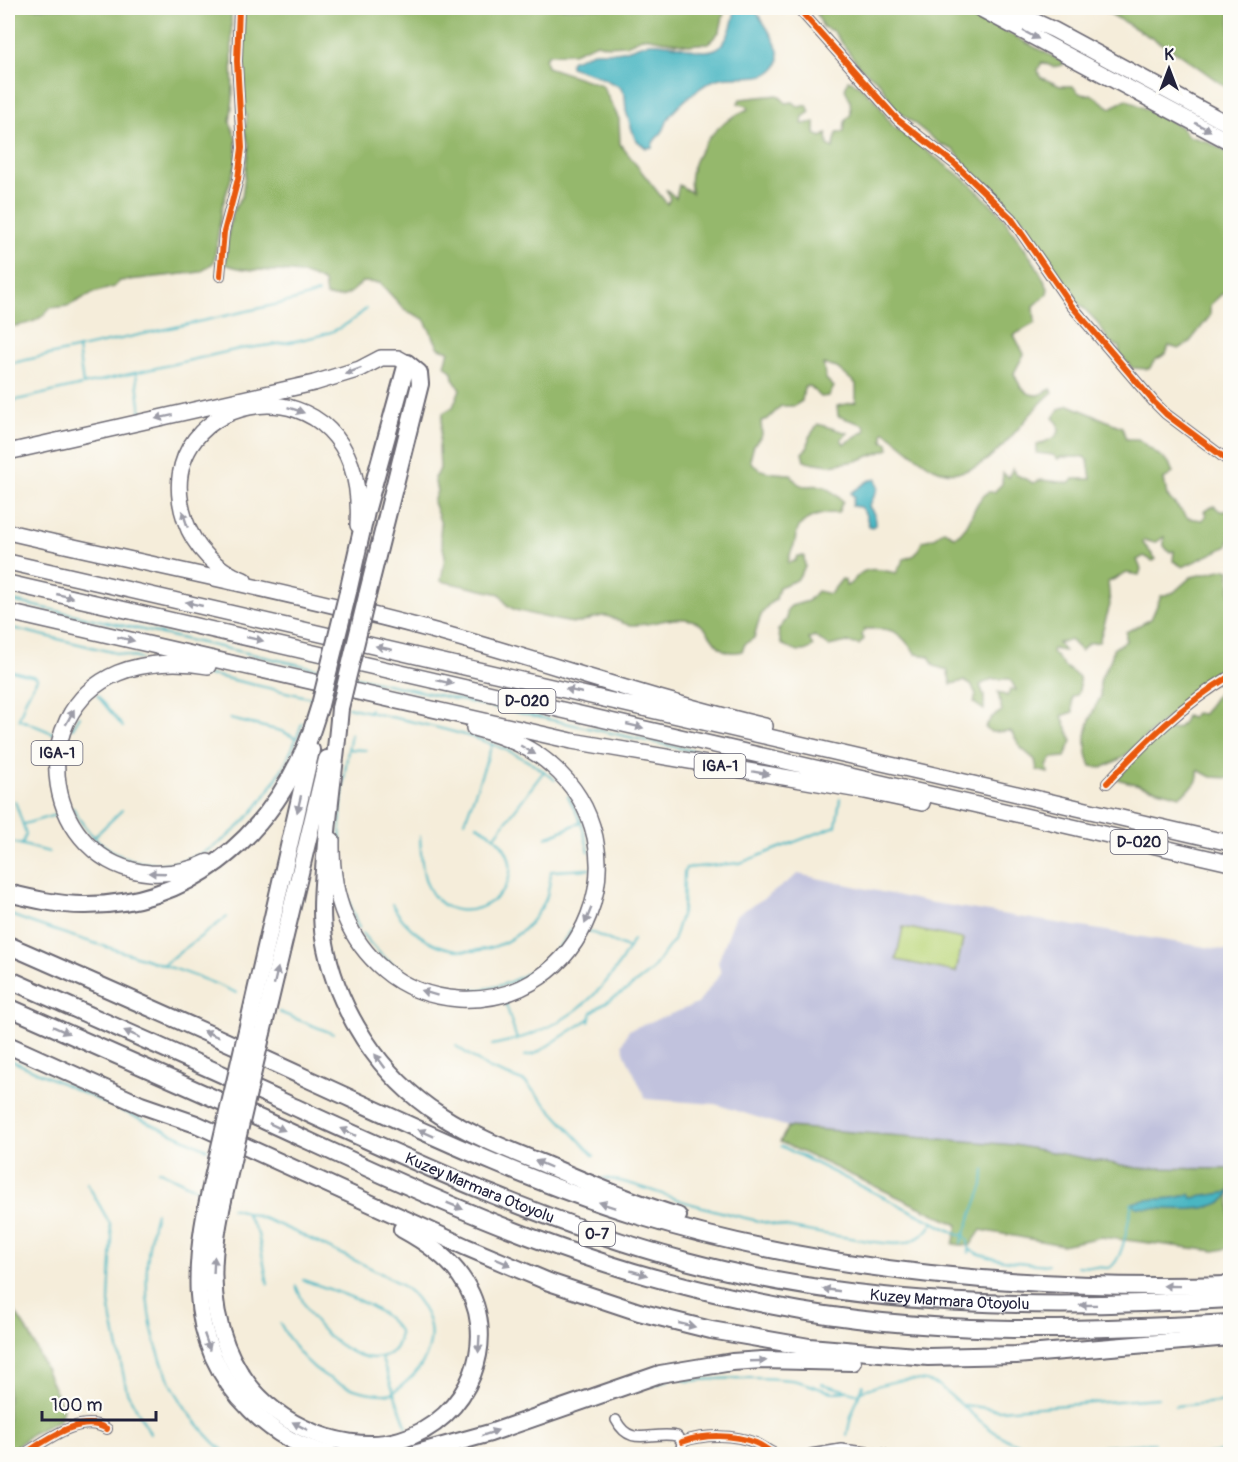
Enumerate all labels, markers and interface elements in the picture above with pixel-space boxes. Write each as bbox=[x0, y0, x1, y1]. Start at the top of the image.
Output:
one-way arrow bbox=[1023, 30, 1040, 40]
north arrow bbox=[1139, 39, 1199, 99]
text: K bbox=[1164, 45, 1174, 65]
one-way arrow bbox=[1195, 122, 1212, 132]
one-way arrow bbox=[344, 367, 362, 377]
one-way arrow bbox=[287, 405, 305, 415]
one-way arrow bbox=[154, 412, 173, 422]
one-way arrow bbox=[180, 510, 189, 528]
one-way arrow bbox=[55, 591, 74, 601]
one-way arrow bbox=[185, 599, 203, 609]
one-way arrow bbox=[246, 634, 264, 644]
one-way arrow bbox=[117, 635, 136, 644]
one-way arrow bbox=[375, 642, 393, 652]
one-way arrow bbox=[436, 678, 454, 688]
one-way arrow bbox=[565, 686, 583, 696]
road number: D-020 bbox=[498, 689, 556, 713]
one-way arrow bbox=[65, 708, 75, 725]
one-way arrow bbox=[626, 722, 645, 731]
road number: IGA-1 bbox=[32, 741, 82, 765]
one-way arrow bbox=[520, 745, 537, 755]
road number: IGA-1 bbox=[694, 754, 746, 778]
one-way arrow bbox=[751, 769, 770, 778]
one-way arrow bbox=[294, 794, 303, 813]
road number: D-020 bbox=[1110, 830, 1168, 854]
one-way arrow bbox=[148, 868, 167, 877]
one-way arrow bbox=[583, 908, 593, 926]
one-way arrow bbox=[271, 967, 281, 985]
one-way arrow bbox=[420, 988, 438, 997]
one-way arrow bbox=[53, 1025, 71, 1035]
one-way arrow bbox=[123, 1029, 141, 1039]
one-way arrow bbox=[201, 1029, 219, 1039]
one-way arrow bbox=[374, 1053, 387, 1069]
one-way arrow bbox=[269, 1122, 287, 1132]
one-way arrow bbox=[340, 1127, 357, 1136]
one-way arrow bbox=[418, 1128, 435, 1137]
street label: Kuzey Marmara Otoyolu bbox=[402, 1148, 557, 1228]
one-way arrow bbox=[534, 1159, 552, 1168]
one-way arrow bbox=[598, 1200, 616, 1210]
one-way arrow bbox=[447, 1202, 465, 1212]
road number: O-7 bbox=[579, 1222, 615, 1246]
one-way arrow bbox=[209, 1255, 218, 1274]
one-way arrow bbox=[494, 1257, 512, 1267]
one-way arrow bbox=[630, 1269, 648, 1278]
one-way arrow bbox=[1163, 1281, 1182, 1291]
one-way arrow bbox=[821, 1285, 840, 1294]
street label: Kuzey Marmara Otoyolu bbox=[869, 1285, 1030, 1314]
one-way arrow bbox=[1079, 1300, 1098, 1310]
one-way arrow bbox=[678, 1320, 696, 1330]
one-way arrow bbox=[203, 1333, 213, 1351]
one-way arrow bbox=[474, 1334, 483, 1353]
one-way arrow bbox=[749, 1356, 768, 1365]
scale bar bbox=[42, 1384, 156, 1422]
text: 100 m bbox=[51, 1394, 103, 1417]
one-way arrow bbox=[291, 1422, 308, 1431]
one-way arrow bbox=[481, 1427, 499, 1437]

